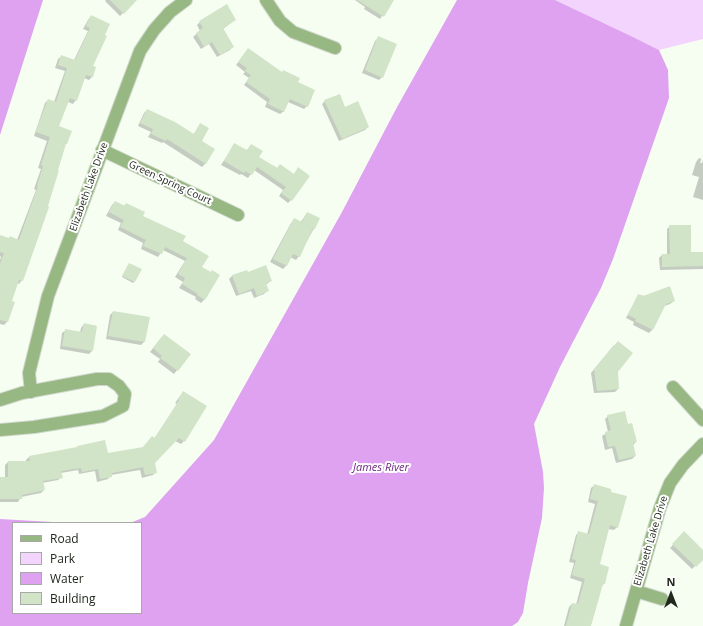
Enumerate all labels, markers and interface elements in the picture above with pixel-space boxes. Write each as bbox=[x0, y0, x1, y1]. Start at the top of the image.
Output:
street label: Elizabeth Lake Drive bbox=[67, 141, 111, 233]
street label: Green Spring Court bbox=[127, 159, 213, 207]
water label: James River bbox=[353, 461, 409, 475]
street label: Elizabeth Lake Drive bbox=[632, 494, 670, 588]
legend bbox=[12, 522, 142, 614]
text: Road bbox=[50, 530, 79, 547]
text: Park bbox=[50, 550, 75, 567]
text: Water bbox=[50, 570, 84, 587]
north arrow bbox=[651, 574, 691, 614]
text: N bbox=[667, 574, 675, 589]
text: Building bbox=[50, 590, 95, 607]

